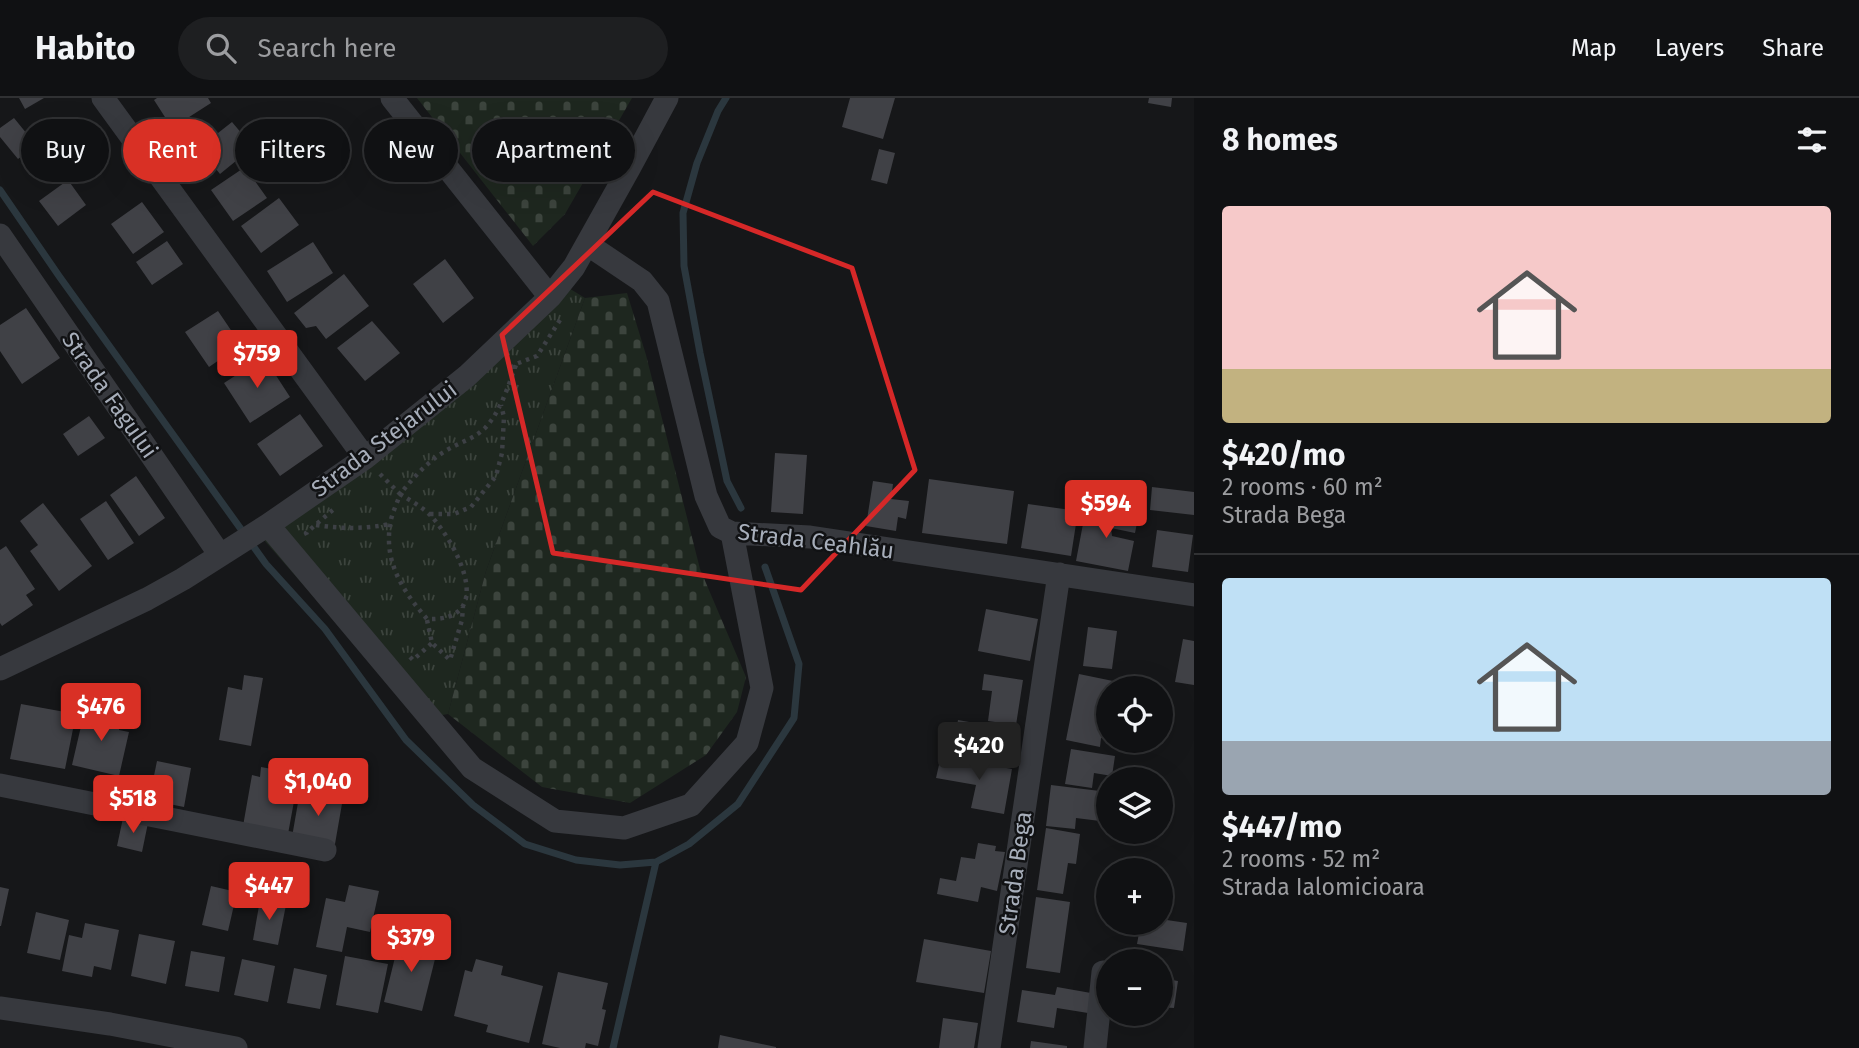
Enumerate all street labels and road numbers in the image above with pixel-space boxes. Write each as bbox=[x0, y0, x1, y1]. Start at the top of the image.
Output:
street label: Strada Fagului bbox=[56, 326, 164, 464]
street label: Strada Stejarului bbox=[306, 375, 462, 503]
street label: Strada Ceahlău bbox=[736, 518, 896, 564]
street label: Strada Bega bbox=[992, 809, 1038, 937]

